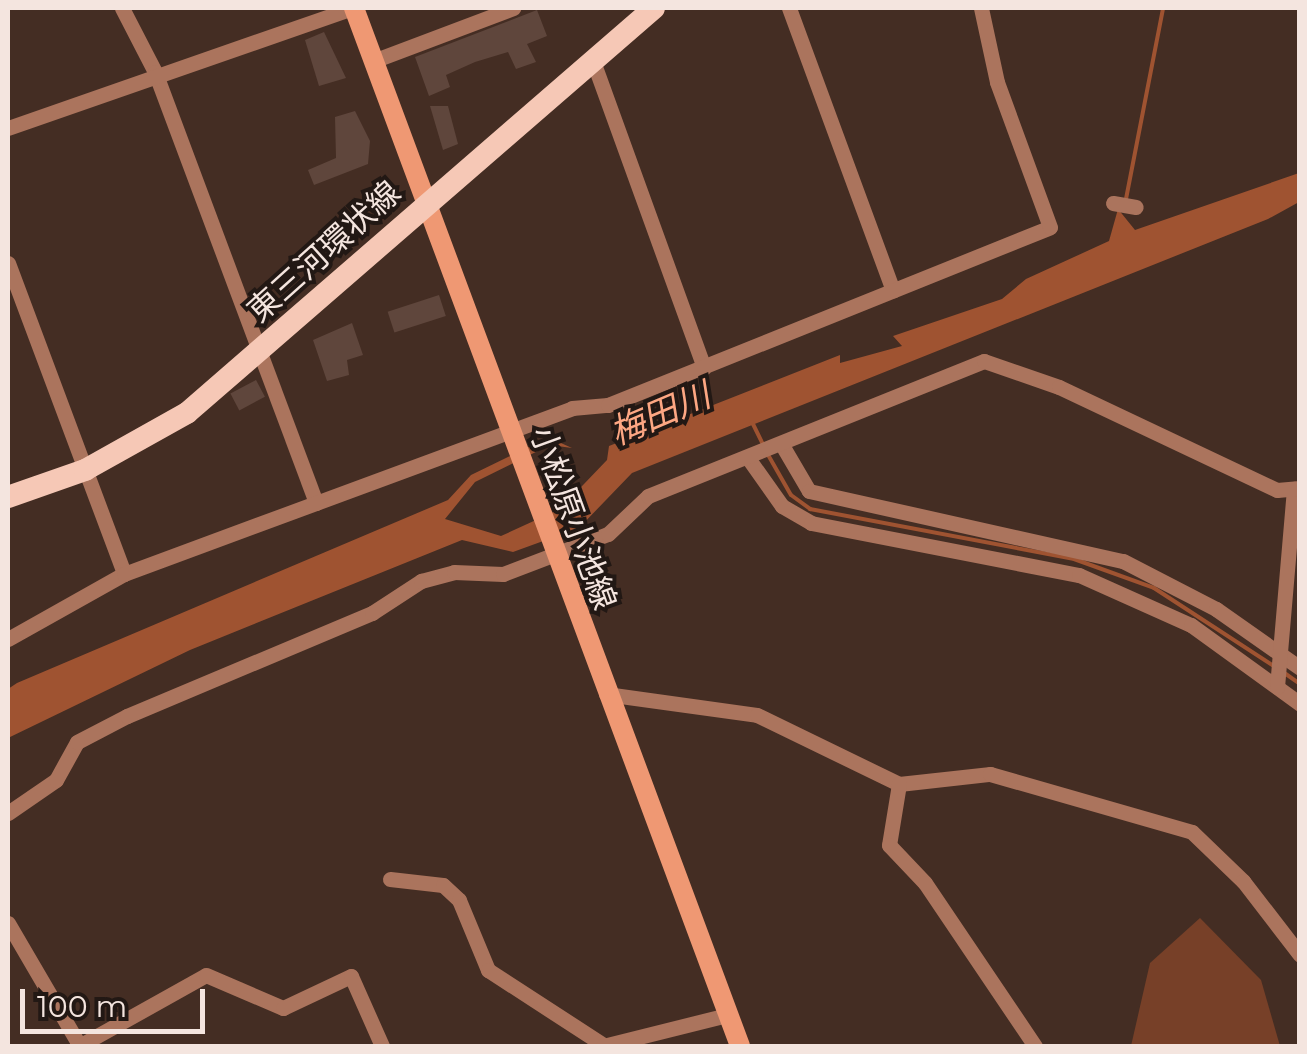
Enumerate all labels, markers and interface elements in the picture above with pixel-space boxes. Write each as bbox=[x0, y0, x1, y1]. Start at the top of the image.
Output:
street label: 東三河環状線 bbox=[240, 173, 408, 331]
water label: 梅田川 bbox=[603, 374, 717, 454]
street label: 小松原小池線 bbox=[522, 421, 624, 615]
scale bar bbox=[25, 969, 210, 1031]
text: 100 m bbox=[37, 988, 127, 1025]

